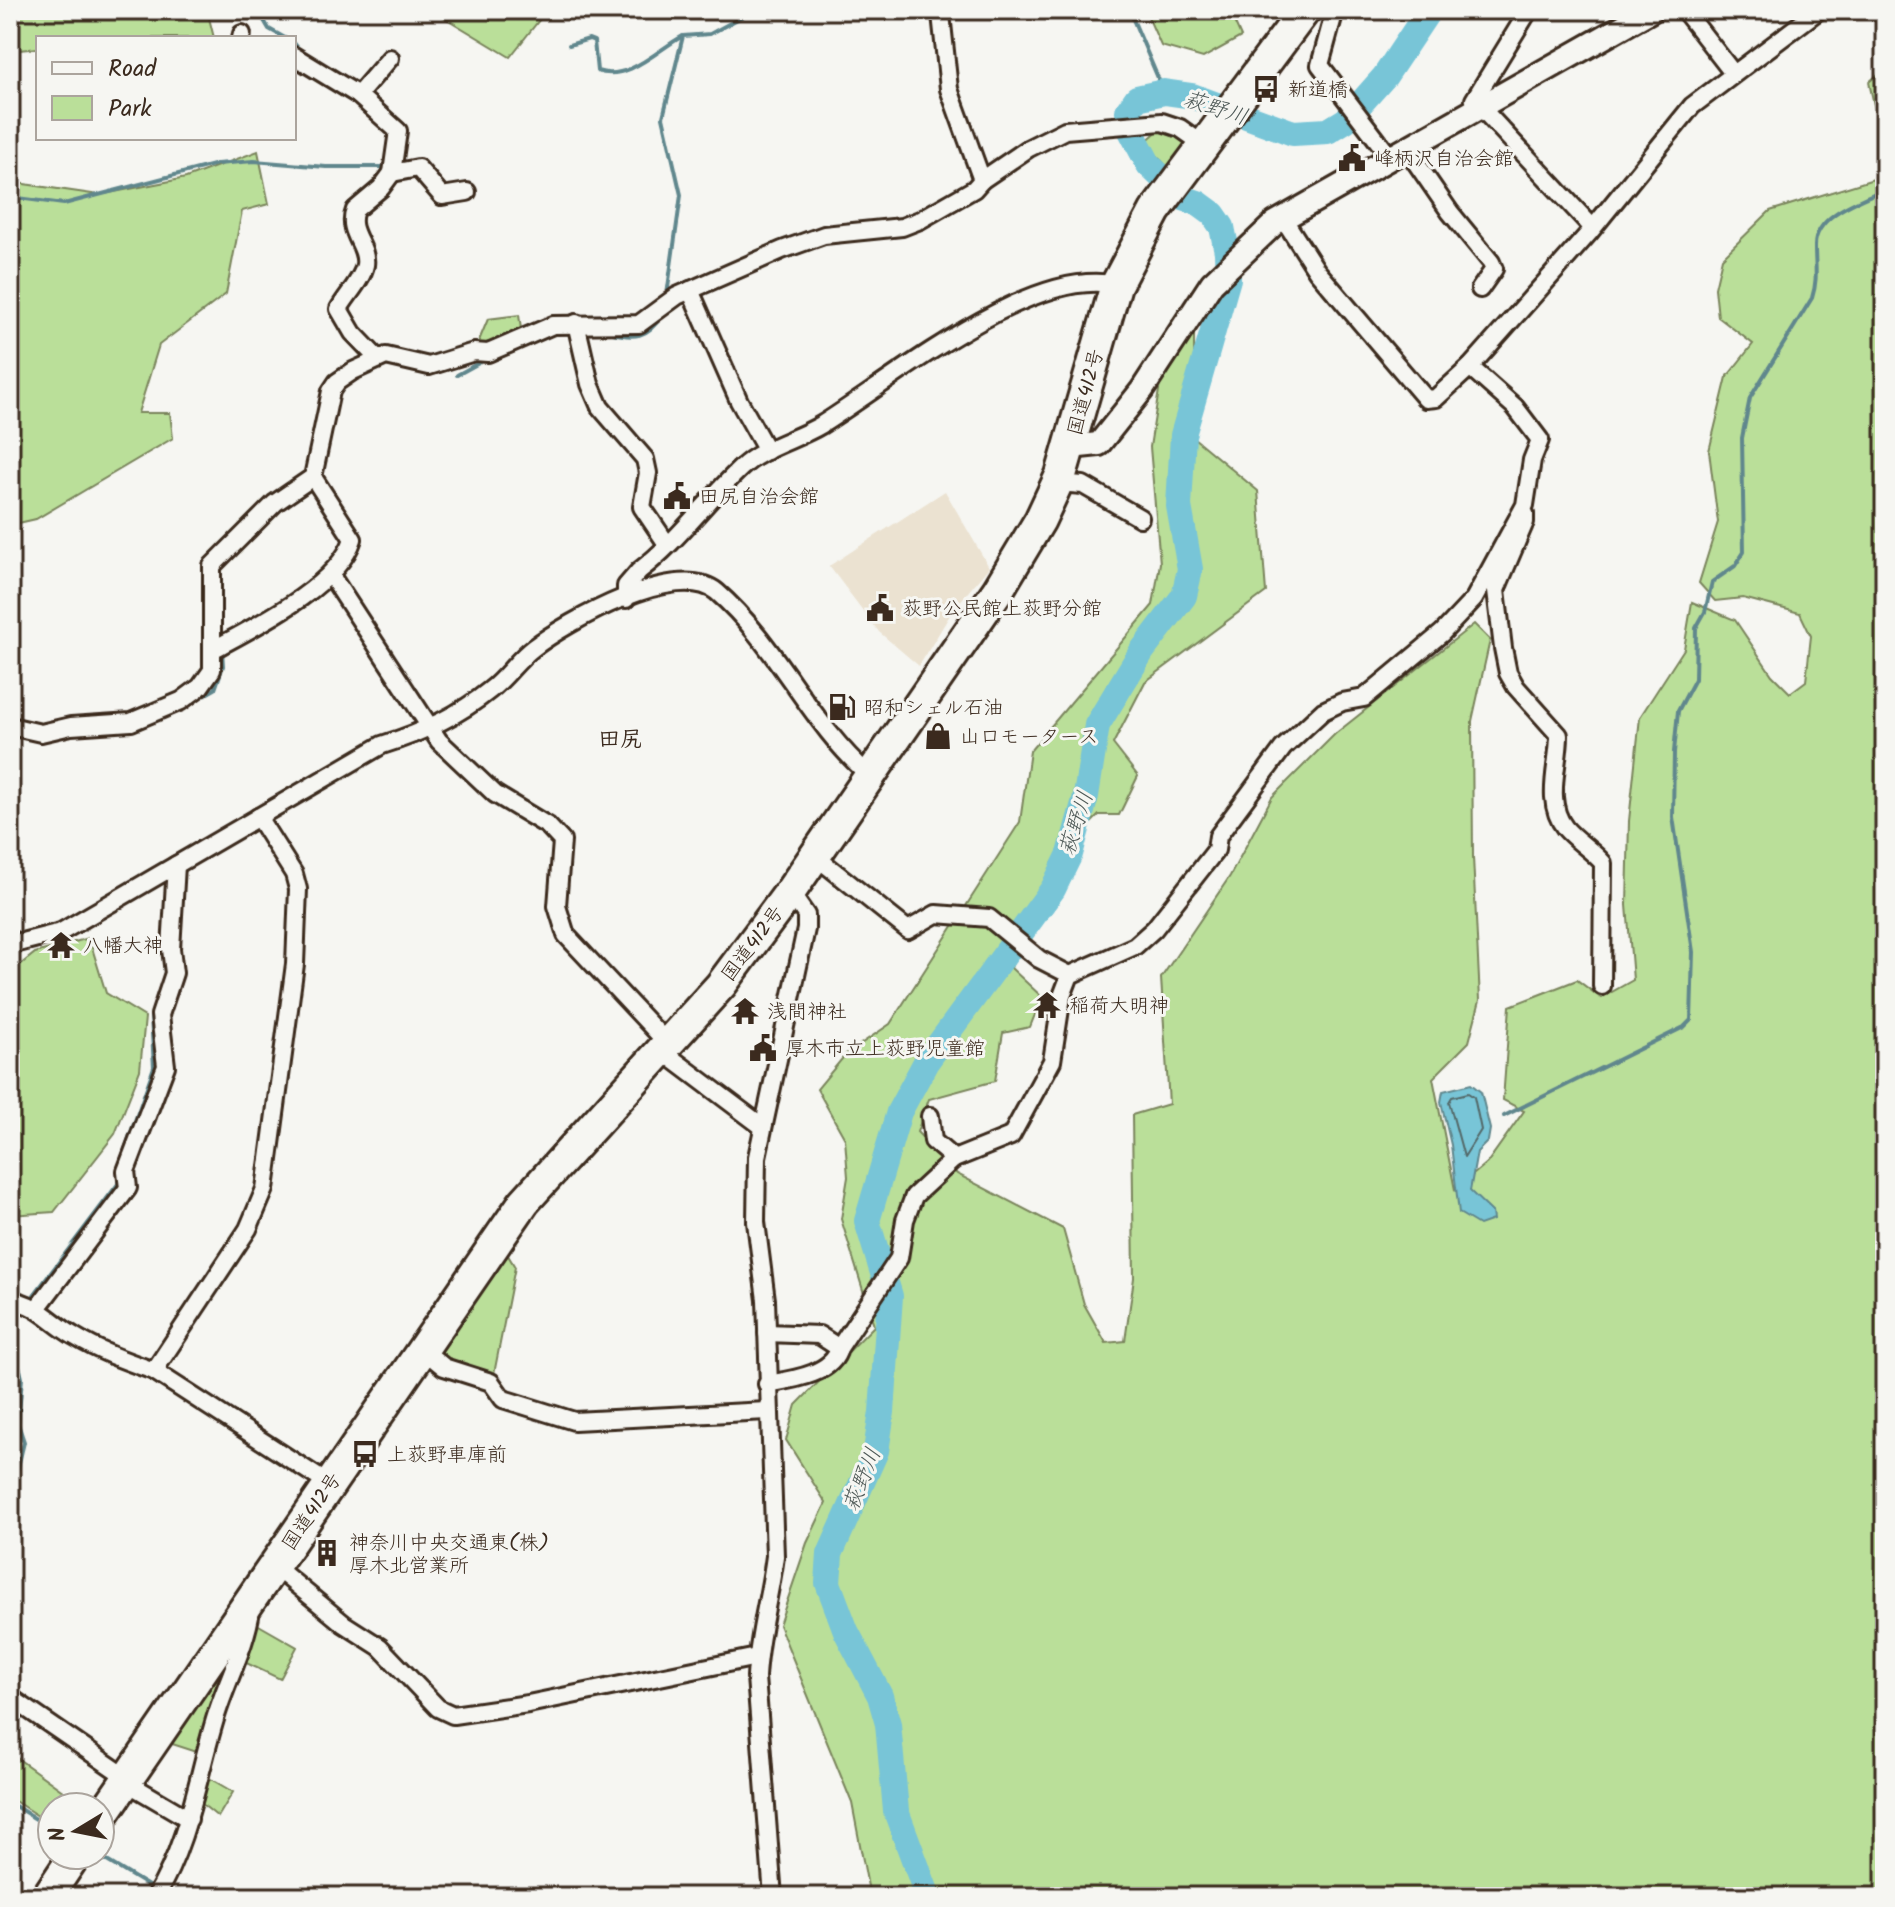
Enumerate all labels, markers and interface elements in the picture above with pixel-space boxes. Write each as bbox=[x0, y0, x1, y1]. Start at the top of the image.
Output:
legend bbox=[36, 36, 296, 140]
text: Road bbox=[108, 50, 157, 89]
bus stop icon: 新道橋 bbox=[1251, 74, 1281, 104]
place label: 新道橋 bbox=[1288, 75, 1348, 107]
water label: 萩野川 bbox=[1178, 83, 1252, 136]
text: Park bbox=[108, 90, 152, 129]
public building icon: 峰柄沢自治会館 bbox=[1337, 143, 1367, 173]
place label: 峰柄沢自治会館 bbox=[1374, 144, 1514, 176]
street label: 国道412号 bbox=[1060, 345, 1114, 440]
public building icon: 田尻自治会館 bbox=[662, 481, 692, 511]
place label: 田尻自治会館 bbox=[699, 482, 819, 514]
public building icon: 荻野公民館上荻野分館 bbox=[865, 593, 895, 623]
place label: 荻野公民館上荻野分館 bbox=[902, 594, 1102, 626]
fuel station icon: 昭和シェル石油 bbox=[827, 692, 857, 722]
place label: 昭和シェル石油 bbox=[864, 693, 1004, 725]
shop icon: 山口モータース bbox=[923, 721, 953, 751]
place label: 山口モータース bbox=[960, 722, 1098, 754]
district label: 田尻 bbox=[598, 723, 642, 758]
water label: 萩野川 bbox=[1051, 787, 1104, 861]
street label: 国道412号 bbox=[714, 899, 793, 989]
temple icon: 八幡大神 bbox=[46, 930, 76, 960]
place label: 八幡大神 bbox=[83, 931, 163, 963]
temple icon: 稲荷大明神 bbox=[1032, 990, 1062, 1020]
place label: 稲荷大明神 bbox=[1069, 991, 1169, 1023]
temple icon: 浅間神社 bbox=[730, 996, 760, 1026]
place label: 浅間神社 bbox=[767, 997, 847, 1029]
public building icon: 厚木市立上荻野児童館 bbox=[748, 1033, 778, 1063]
place label: 厚木市立上荻野児童館 bbox=[785, 1034, 985, 1066]
bus stop icon: 上荻野車庫前 bbox=[350, 1439, 380, 1469]
place label: 上荻野車庫前 bbox=[387, 1440, 507, 1472]
water label: 萩野川 bbox=[835, 1443, 892, 1517]
street label: 国道412号 bbox=[275, 1466, 351, 1558]
place label: 神奈川中央交通東(株) 厚木北営業所 bbox=[349, 1528, 549, 1583]
building icon: 神奈川中央交通東(株) 厚木北営業所 bbox=[312, 1538, 342, 1568]
north arrow bbox=[36, 1791, 116, 1871]
text: N bbox=[40, 1824, 77, 1844]

